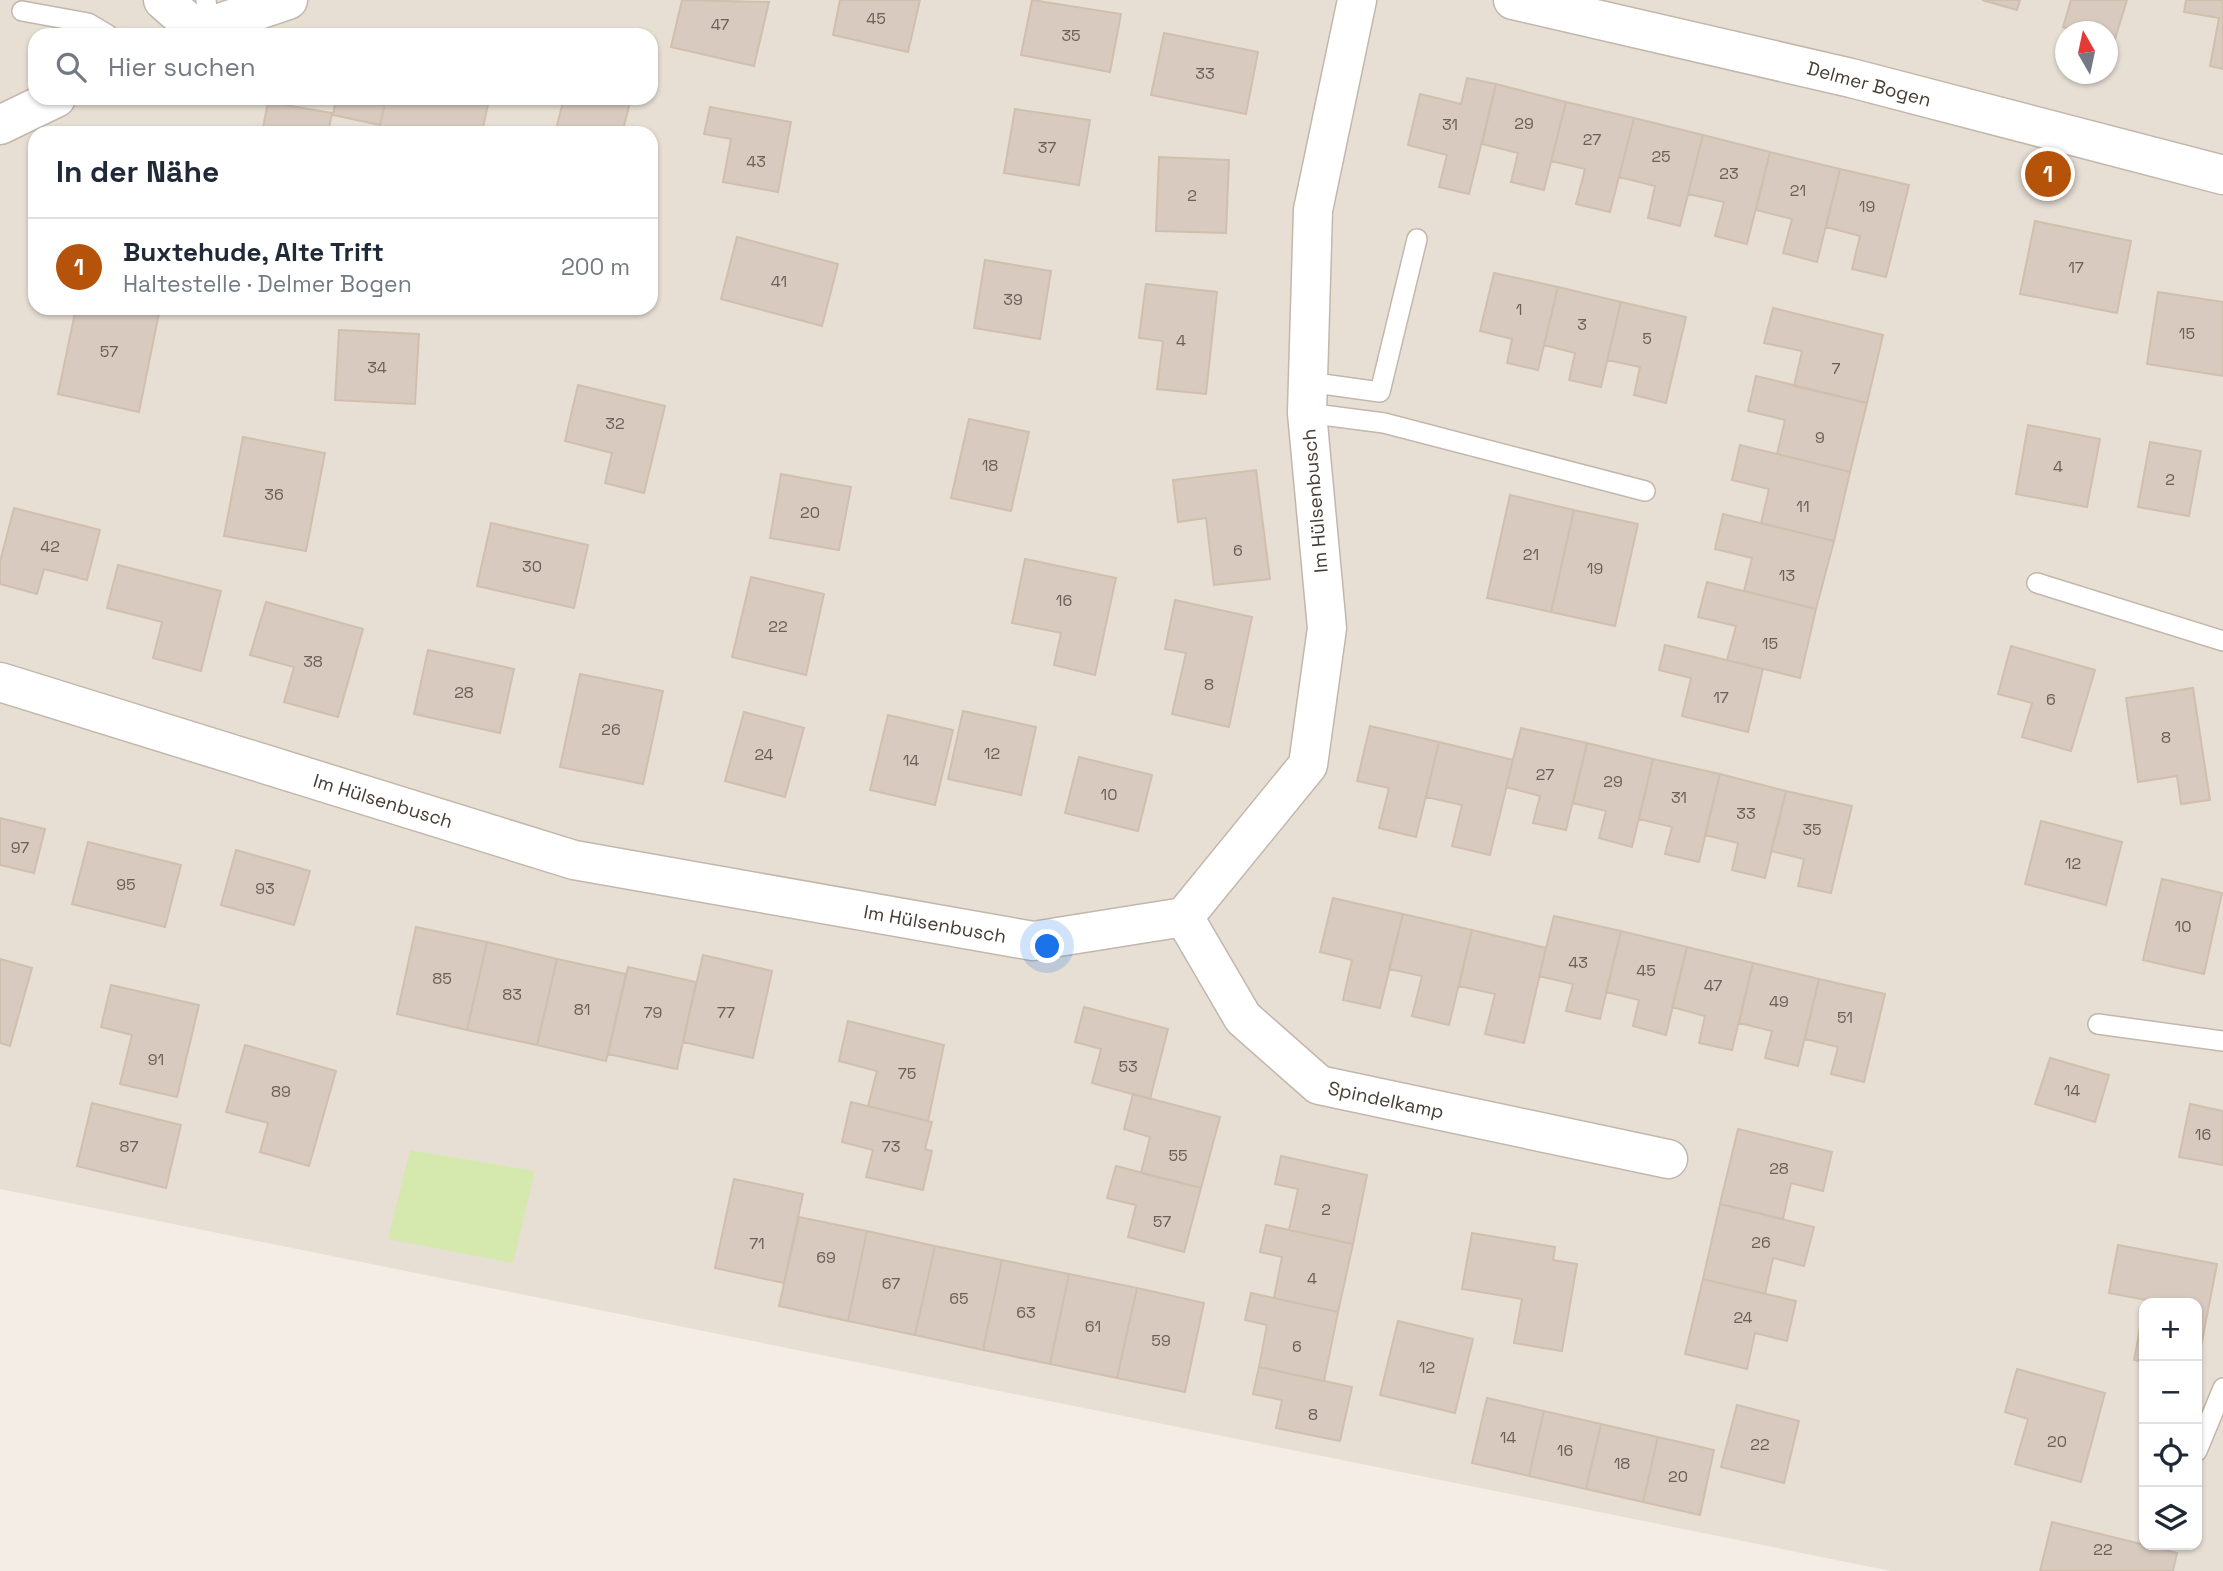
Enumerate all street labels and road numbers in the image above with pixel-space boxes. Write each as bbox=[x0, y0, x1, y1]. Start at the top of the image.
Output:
street label: Delmer Bogen bbox=[1804, 55, 1934, 113]
street label: Im Hülsenbusch bbox=[1296, 428, 1334, 574]
street label: Im Hülsenbusch bbox=[310, 768, 456, 834]
street label: Im Hülsenbusch bbox=[862, 899, 1008, 949]
street label: Spindelkamp bbox=[1326, 1076, 1446, 1124]

